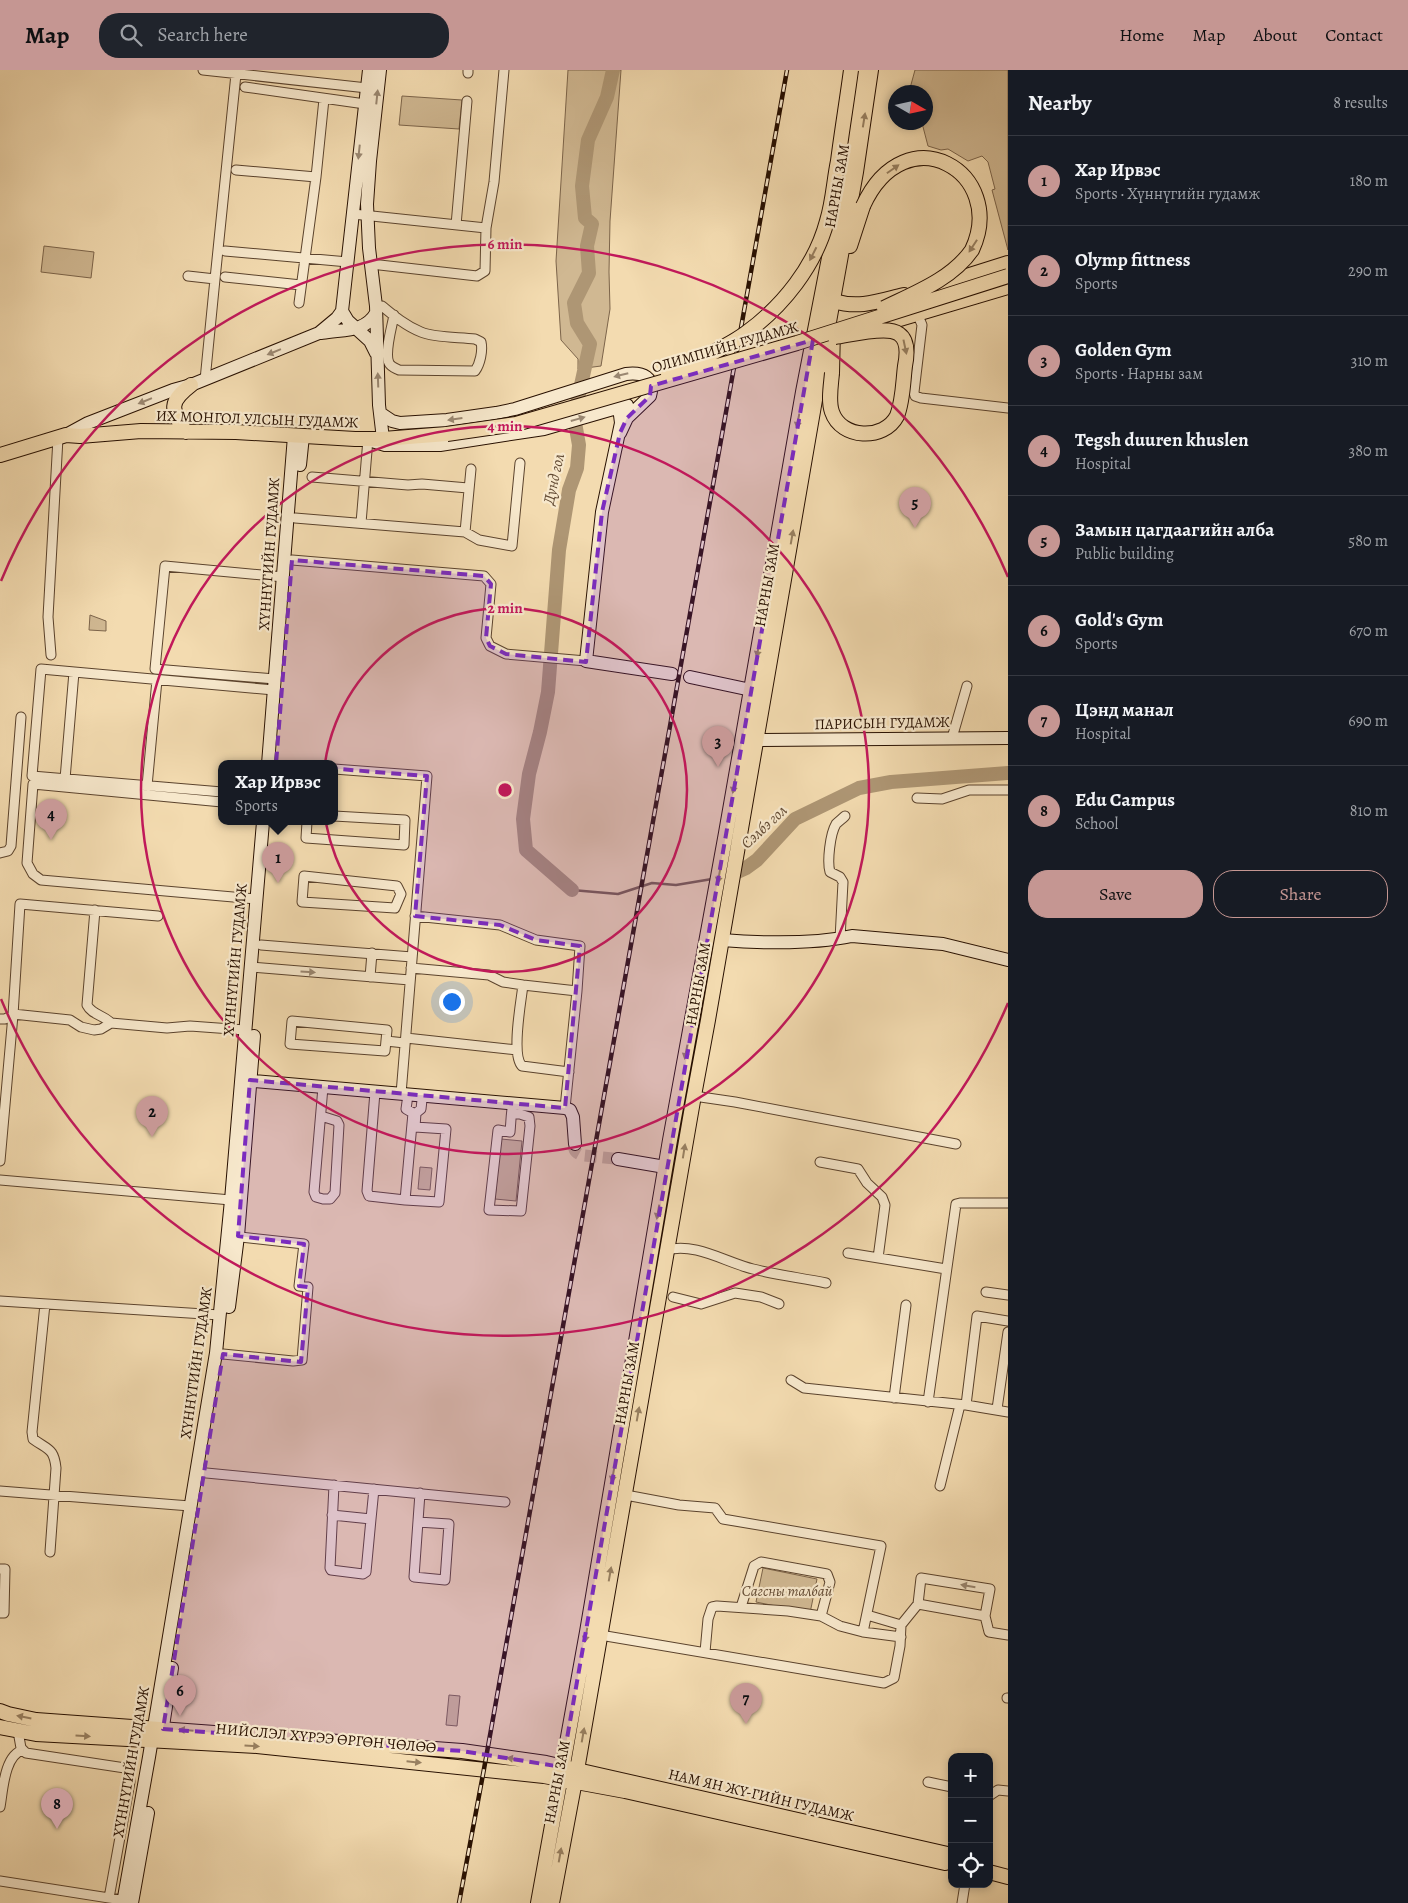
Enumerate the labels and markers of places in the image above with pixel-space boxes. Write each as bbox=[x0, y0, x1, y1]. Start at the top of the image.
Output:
pin: 5 bbox=[899, 487, 931, 528]
pin: 3 bbox=[702, 726, 734, 767]
centre of rings bbox=[496, 781, 514, 799]
pin: 4 bbox=[35, 799, 67, 840]
pin: 1 bbox=[262, 842, 294, 883]
pin: 2 bbox=[136, 1096, 168, 1137]
pin: 6 bbox=[164, 1675, 196, 1716]
pin: 7 bbox=[730, 1683, 762, 1724]
pin: 8 bbox=[41, 1788, 73, 1829]

